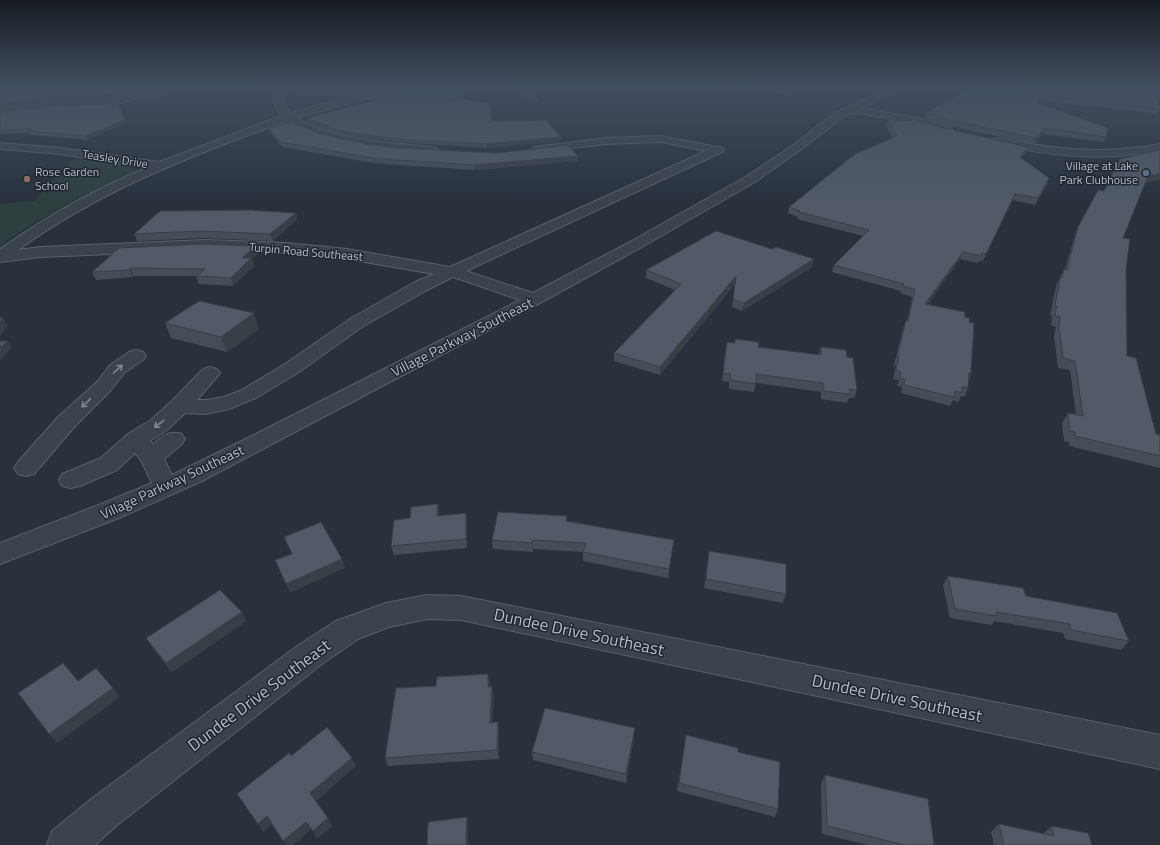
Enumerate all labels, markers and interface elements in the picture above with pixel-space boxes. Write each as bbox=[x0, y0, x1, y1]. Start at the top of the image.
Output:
street label: Teasley Drive bbox=[81, 144, 149, 173]
place label: Village at Lake Park Clubhouse bbox=[1060, 156, 1138, 189]
place label: Rose Garden School bbox=[35, 162, 99, 195]
marker: Village at Lake Park Clubhouse bbox=[1141, 168, 1151, 178]
marker: Rose Garden School bbox=[22, 174, 32, 184]
street label: Turpin Road Southeast bbox=[248, 237, 365, 266]
street label: Village Parkway Southeast bbox=[387, 292, 536, 381]
one-way arrow bbox=[113, 364, 123, 373]
one-way arrow bbox=[81, 399, 91, 408]
one-way arrow bbox=[154, 420, 165, 428]
street label: Village Parkway Southeast bbox=[96, 439, 247, 524]
street label: Dundee Drive Southeast bbox=[492, 601, 666, 663]
street label: Dundee Drive Southeast bbox=[182, 632, 336, 758]
street label: Dundee Drive Southeast bbox=[810, 667, 984, 729]

